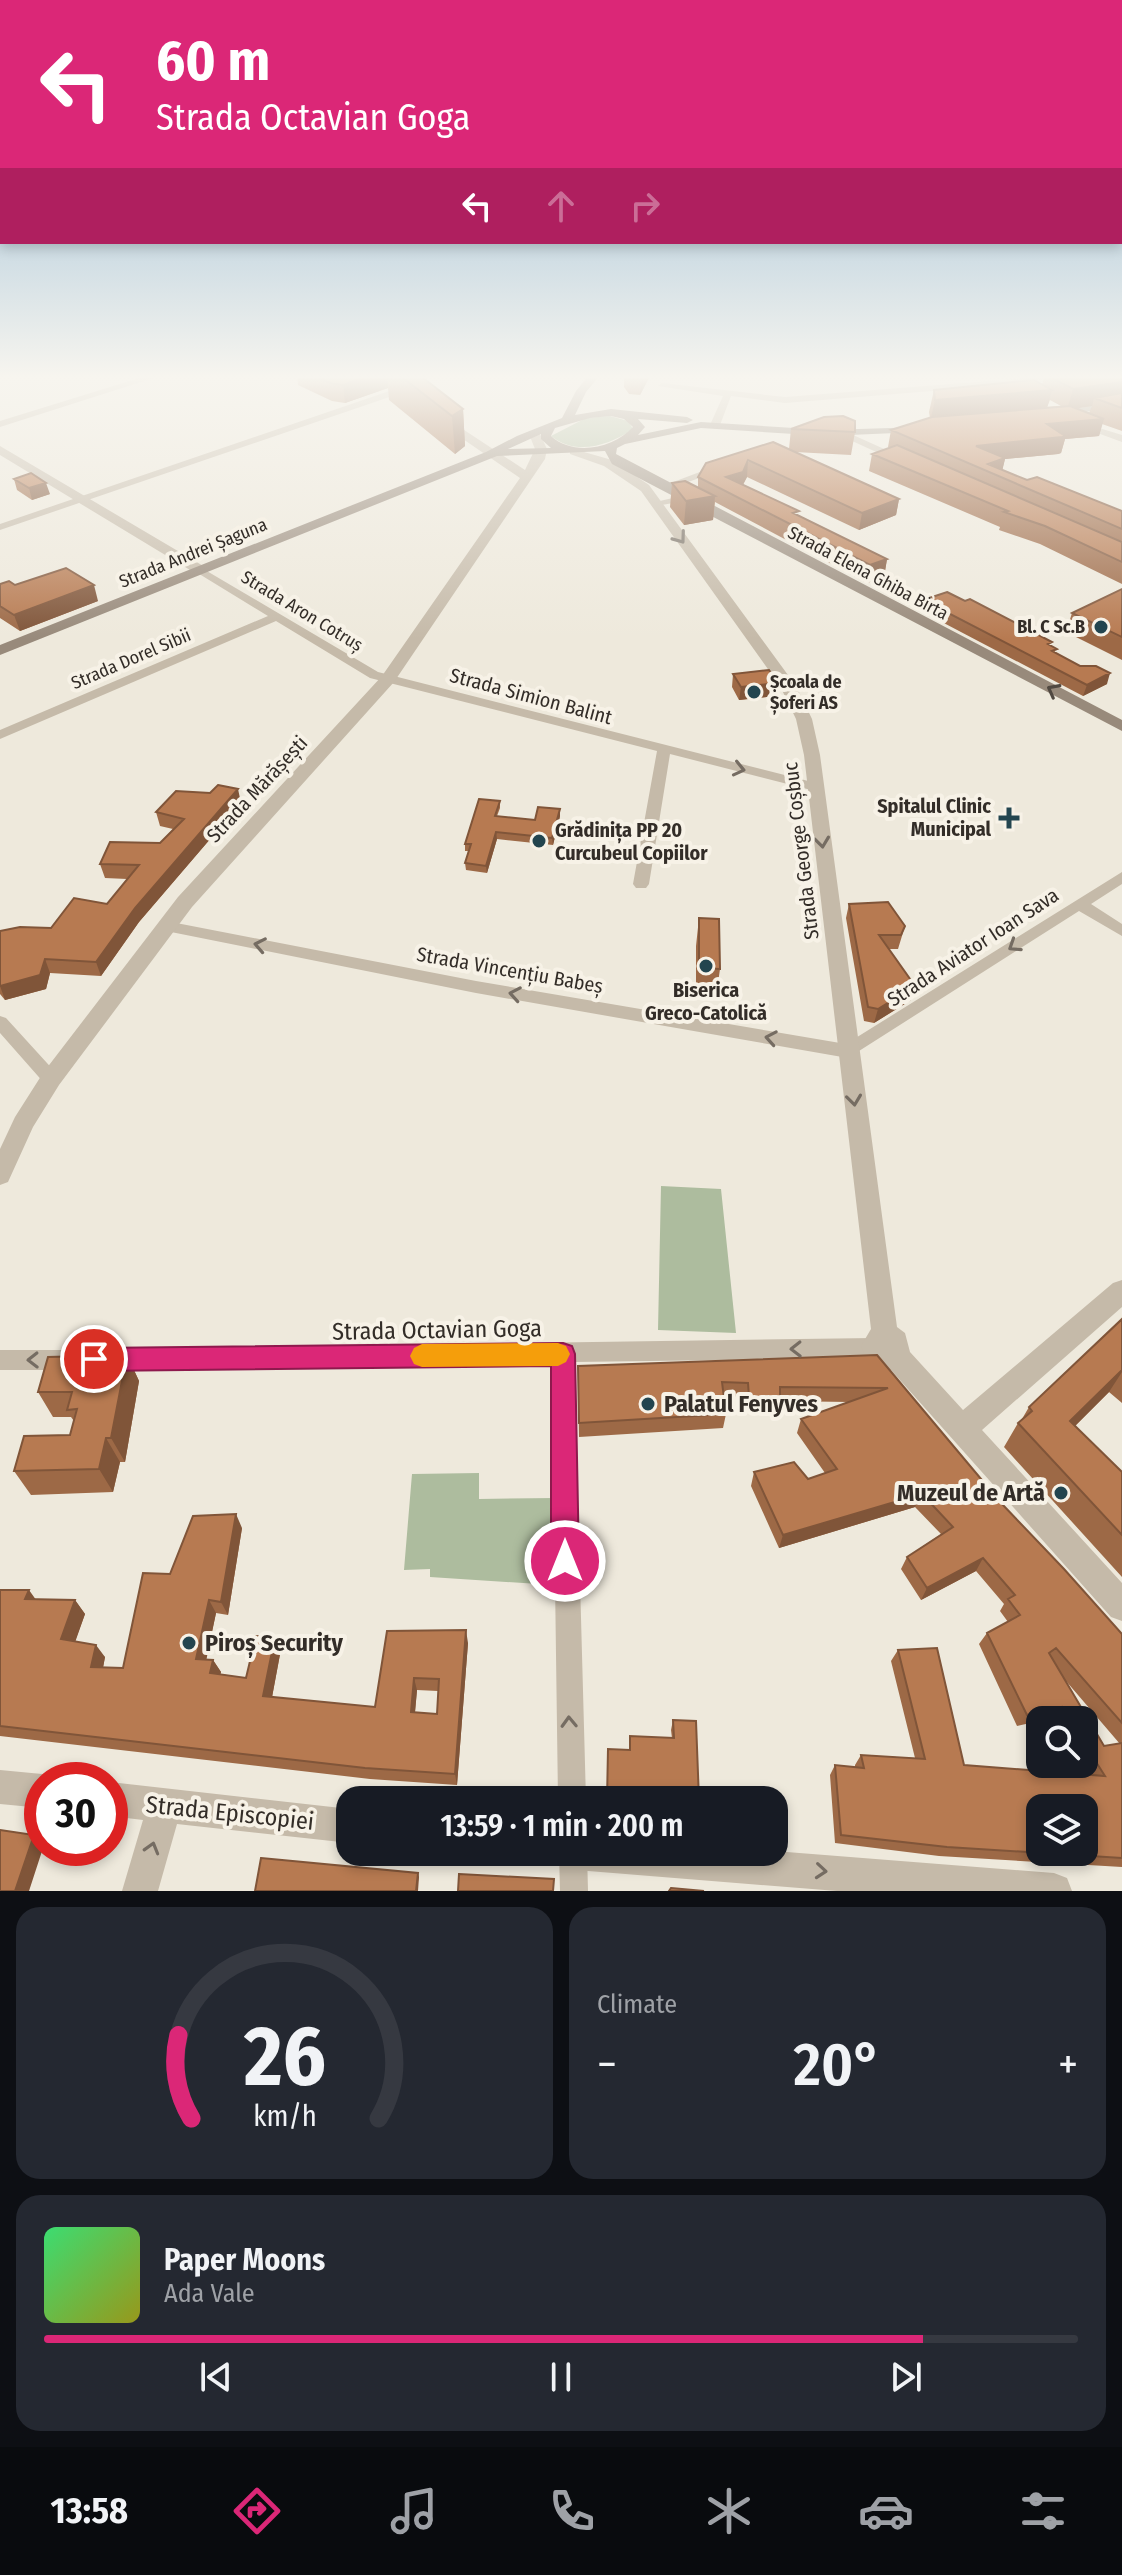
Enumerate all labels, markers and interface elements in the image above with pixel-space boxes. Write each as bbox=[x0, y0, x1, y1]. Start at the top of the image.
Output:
text: 60 m bbox=[156, 28, 270, 95]
icon: left bbox=[24, 32, 128, 136]
text: Strada Octavian Goga bbox=[156, 96, 470, 140]
icon: left bbox=[455, 184, 499, 228]
icon: ahead bbox=[539, 184, 583, 228]
icon: right bbox=[623, 184, 667, 228]
street label: Strada Andrei Șaguna bbox=[116, 513, 270, 593]
street label: Strada Elena Ghiba Birta bbox=[784, 521, 952, 625]
one-way arrow bbox=[670, 529, 685, 544]
street label: Strada Aron Cotruș bbox=[237, 566, 367, 656]
place label: Bl. C Sc.B bbox=[1017, 616, 1085, 638]
marker: Bl. C Sc.B bbox=[1092, 618, 1110, 636]
street label: Strada Dorel Sibii bbox=[68, 624, 194, 694]
street label: Strada Simion Balint bbox=[447, 663, 615, 729]
place label: Școala de Șoferi AS bbox=[770, 671, 842, 715]
marker: Școala de Șoferi AS bbox=[745, 683, 763, 701]
one-way arrow bbox=[1047, 685, 1061, 700]
street label: Strada Mărășești bbox=[202, 731, 313, 848]
one-way arrow bbox=[732, 760, 746, 777]
street label: Strada George Coșbuc bbox=[778, 760, 825, 941]
place label: Spitalul Clinic Municipal bbox=[877, 794, 992, 841]
marker: Spitalul Clinic Municipal bbox=[998, 807, 1020, 829]
place label: Grădinița PP 20 Curcubeul Copiilor bbox=[555, 818, 708, 865]
marker: Grădinița PP 20 Curcubeul Copiilor bbox=[530, 832, 548, 850]
one-way arrow bbox=[813, 835, 830, 848]
street label: Strada Aviator Ioan Sava bbox=[883, 883, 1063, 1011]
one-way arrow bbox=[253, 937, 267, 954]
one-way arrow bbox=[1008, 937, 1023, 952]
street label: Strada Vincențiu Babeș bbox=[415, 942, 605, 999]
marker: Biserica Greco-Catolică bbox=[697, 957, 715, 975]
place label: Biserica Greco-Catolică bbox=[645, 978, 767, 1025]
one-way arrow bbox=[508, 986, 522, 1003]
one-way arrow bbox=[764, 1030, 778, 1047]
one-way arrow bbox=[845, 1093, 862, 1106]
street label: Strada Octavian Goga bbox=[332, 1314, 542, 1346]
pin bbox=[60, 1325, 128, 1393]
icon: arrive bbox=[72, 1337, 116, 1381]
one-way arrow bbox=[789, 1341, 802, 1358]
one-way arrow bbox=[26, 1351, 39, 1369]
place label: Palatul Fenyves bbox=[664, 1390, 818, 1418]
marker: Palatul Fenyves bbox=[639, 1395, 657, 1413]
place label: Muzeul de Artă bbox=[897, 1479, 1045, 1507]
marker: Muzeul de Artă bbox=[1052, 1484, 1070, 1502]
position arrow bbox=[523, 1519, 607, 1603]
place label: Piroș Security bbox=[205, 1629, 343, 1659]
marker: Piroș Security bbox=[180, 1634, 198, 1652]
map controls bbox=[1026, 1706, 1098, 1866]
button: search bbox=[1026, 1706, 1098, 1778]
one-way arrow bbox=[561, 1715, 578, 1728]
speed limit sign: 30 bbox=[24, 1762, 128, 1866]
street label: Strada Episcopiei bbox=[145, 1790, 315, 1836]
button: layers bbox=[1026, 1794, 1098, 1866]
text: 13:59 · 1 min · 200 m bbox=[440, 1808, 684, 1844]
one-way arrow bbox=[143, 1842, 159, 1855]
one-way arrow bbox=[815, 1863, 828, 1880]
text: Climate bbox=[597, 1989, 677, 2020]
text: 26 bbox=[242, 2007, 326, 2107]
text: 20° bbox=[793, 2029, 881, 2101]
text: − bbox=[597, 2038, 617, 2091]
text: + bbox=[1058, 2038, 1078, 2091]
text: km/h bbox=[253, 2099, 316, 2134]
text: Paper Moons bbox=[164, 2242, 325, 2278]
text: Ada Vale bbox=[164, 2278, 255, 2309]
icon: previous bbox=[194, 2355, 238, 2399]
icon: pause bbox=[539, 2355, 583, 2399]
icon: next bbox=[884, 2355, 928, 2399]
icon: directions bbox=[229, 2483, 285, 2539]
icon: music bbox=[386, 2483, 442, 2539]
icon: phone bbox=[544, 2483, 600, 2539]
icon: climate bbox=[701, 2483, 757, 2539]
icon: car bbox=[858, 2483, 914, 2539]
icon: filters bbox=[1015, 2483, 1071, 2539]
text: 13:58 bbox=[51, 2489, 128, 2533]

